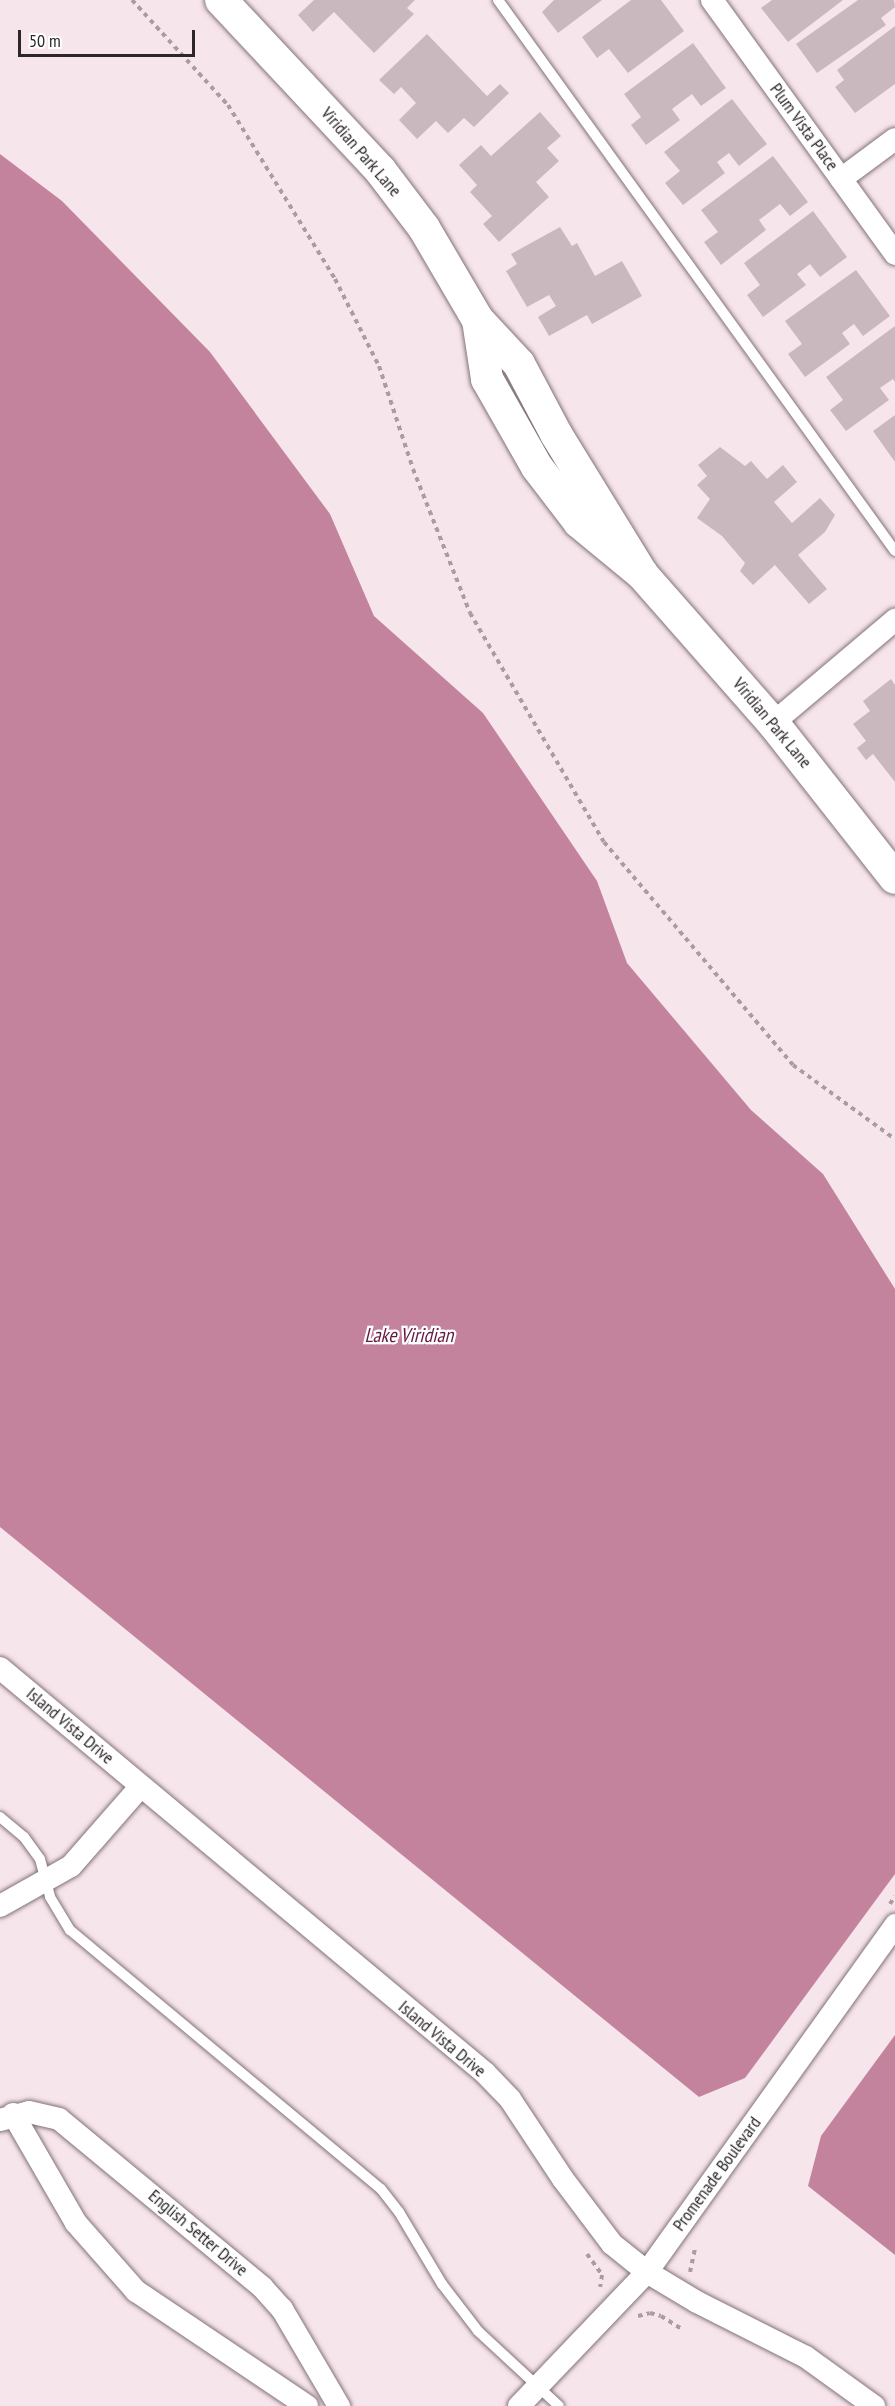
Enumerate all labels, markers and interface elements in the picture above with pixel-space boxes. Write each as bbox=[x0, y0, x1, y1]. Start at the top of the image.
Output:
scale bar bbox=[21, 18, 198, 56]
text: 50 m bbox=[29, 29, 61, 52]
street label: Plum Vista Place bbox=[765, 79, 843, 175]
street label: Viridian Park Lane bbox=[316, 103, 406, 201]
street label: Viridian Park Lane bbox=[728, 673, 816, 773]
water label: Lake Viridian bbox=[364, 1323, 454, 1347]
street label: Island Vista Drive bbox=[22, 1683, 118, 1769]
street label: Island Vista Drive bbox=[394, 1996, 490, 2082]
street label: Promenade Boulevard bbox=[668, 2113, 766, 2235]
street label: English Setter Drive bbox=[144, 2185, 252, 2281]

